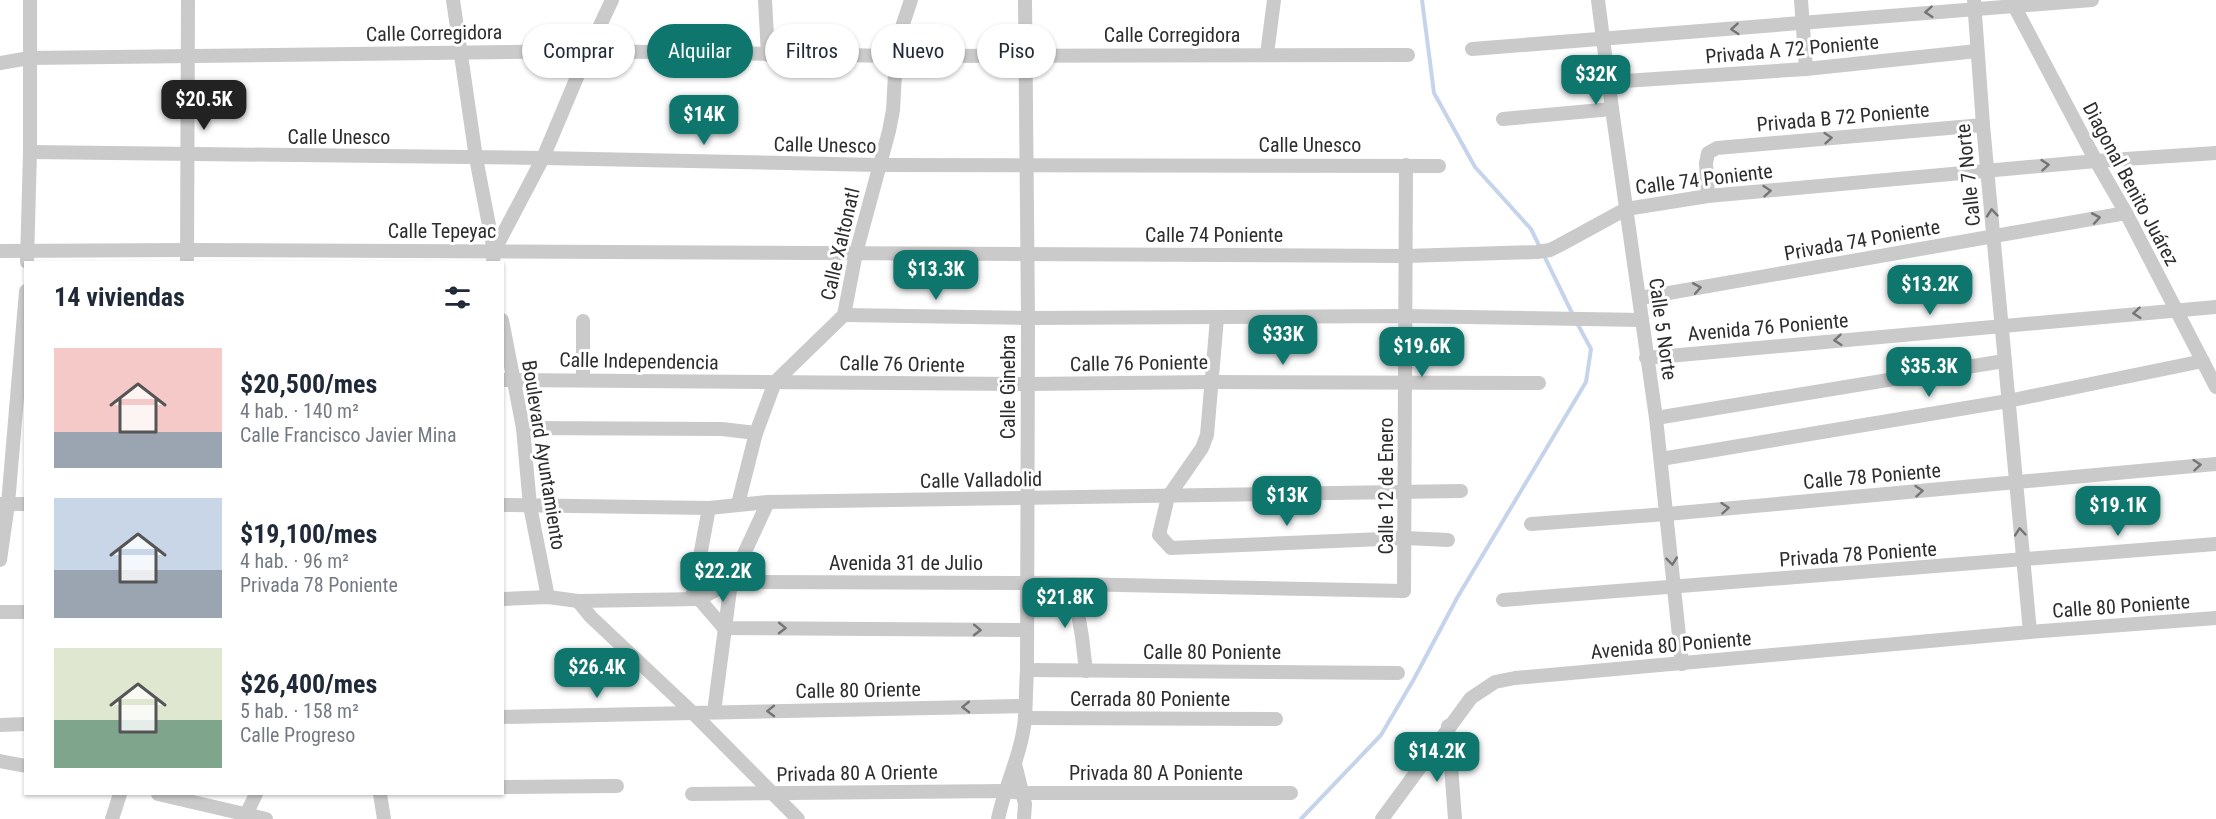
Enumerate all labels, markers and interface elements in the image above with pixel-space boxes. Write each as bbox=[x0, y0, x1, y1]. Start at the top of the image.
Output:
one-way arrow bbox=[1925, 5, 1934, 18]
street label: Calle Corregidora bbox=[366, 20, 502, 46]
one-way arrow bbox=[1731, 22, 1740, 35]
street label: Calle Corregidora bbox=[1104, 23, 1240, 47]
chip: Comprar bbox=[522, 24, 635, 78]
chip: Alquilar bbox=[647, 24, 753, 78]
chip: Filtros bbox=[765, 24, 859, 78]
chip: Nuevo bbox=[871, 24, 965, 78]
chip: Piso bbox=[977, 24, 1056, 78]
street label: Privada A 72 Poniente bbox=[1704, 29, 1880, 69]
pin: $32K bbox=[1560, 55, 1632, 106]
text: $32K bbox=[1575, 62, 1617, 86]
pin: $20.5K bbox=[155, 80, 253, 131]
text: $20.5K bbox=[175, 87, 233, 111]
pin: $14K bbox=[668, 95, 740, 146]
street label: Privada B 72 Poniente bbox=[1756, 97, 1930, 137]
street label: Diagonal Benito Juárez bbox=[2078, 98, 2184, 270]
text: $14K bbox=[683, 102, 725, 126]
street label: Calle 7 Norte bbox=[1951, 123, 1985, 227]
street label: Calle Unesco bbox=[288, 125, 390, 149]
street label: Calle Unesco bbox=[773, 132, 877, 158]
one-way arrow bbox=[1824, 132, 1833, 145]
street label: Calle Unesco bbox=[1259, 133, 1361, 157]
street label: Calle 74 Poniente bbox=[1634, 159, 1774, 199]
one-way arrow bbox=[2040, 159, 2049, 172]
street label: Calle Xaltonatl bbox=[815, 185, 865, 303]
one-way arrow bbox=[1763, 185, 1772, 198]
one-way arrow bbox=[1986, 208, 1999, 217]
one-way arrow bbox=[2091, 212, 2101, 225]
street label: Privada 74 Poniente bbox=[1782, 214, 1942, 266]
street label: Calle Tepeyac bbox=[388, 219, 496, 243]
street label: Calle 74 Poniente bbox=[1145, 223, 1283, 247]
pin: $13.3K bbox=[887, 250, 985, 301]
text: $13.3K bbox=[907, 257, 965, 281]
pin: $13.2K bbox=[1881, 265, 1979, 316]
text: $13.2K bbox=[1901, 272, 1959, 296]
street label: Calle 5 Norte bbox=[1644, 276, 1682, 382]
icon: filters bbox=[441, 281, 474, 314]
text: 14 viviendas bbox=[54, 282, 185, 312]
one-way arrow bbox=[1692, 282, 1702, 295]
one-way arrow bbox=[2132, 306, 2141, 319]
street label: Avenida 76 Poniente bbox=[1687, 308, 1849, 346]
pin: $33K bbox=[1247, 315, 1319, 366]
text: $33K bbox=[1262, 322, 1304, 346]
pin: $19.6K bbox=[1373, 327, 1471, 378]
text: $19.6K bbox=[1393, 334, 1451, 358]
one-way arrow bbox=[1833, 334, 1842, 347]
street label: Calle Ginebra bbox=[996, 335, 1020, 439]
pin: $35.3K bbox=[1880, 347, 1978, 398]
street label: Calle Independencia bbox=[559, 348, 719, 374]
street label: Calle 76 Poniente bbox=[1070, 350, 1208, 376]
street label: Calle 76 Oriente bbox=[839, 351, 965, 377]
text: $35.3K bbox=[1900, 354, 1958, 378]
street label: Boulevard Ayuntamiento bbox=[517, 359, 571, 551]
text: $20,500/mes bbox=[240, 369, 377, 399]
icon: home bbox=[102, 372, 174, 444]
text: 4 hab. · 140 m² bbox=[240, 399, 359, 423]
street label: Calle 12 de Enero bbox=[1374, 417, 1398, 555]
text: Calle Francisco Javier Mina bbox=[240, 423, 456, 447]
street label: Calle 78 Poniente bbox=[1802, 458, 1942, 494]
one-way arrow bbox=[2193, 459, 2202, 472]
street label: Calle Valladolid bbox=[920, 467, 1042, 493]
pin: $13K bbox=[1251, 476, 1323, 527]
text: $13K bbox=[1266, 483, 1308, 507]
one-way arrow bbox=[1915, 485, 1924, 498]
pin: $19.1K bbox=[2069, 486, 2167, 537]
text: $19.1K bbox=[2089, 493, 2147, 517]
one-way arrow bbox=[1721, 502, 1730, 515]
text: $19,100/mes bbox=[240, 519, 377, 549]
icon: home bbox=[102, 522, 174, 594]
one-way arrow bbox=[2014, 528, 2027, 537]
street label: Privada 78 Poniente bbox=[1778, 537, 1938, 571]
text: 4 hab. · 96 m² bbox=[240, 549, 349, 573]
street label: Avenida 31 de Julio bbox=[829, 551, 983, 575]
pin: $22.2K bbox=[674, 552, 772, 603]
one-way arrow bbox=[1665, 557, 1678, 566]
text: $22.2K bbox=[694, 559, 752, 583]
text: Privada 78 Poniente bbox=[240, 573, 398, 597]
pin: $21.8K bbox=[1016, 578, 1114, 629]
text: $21.8K bbox=[1036, 585, 1094, 609]
street label: Calle 80 Poniente bbox=[2051, 589, 2191, 623]
one-way arrow bbox=[778, 622, 787, 634]
one-way arrow bbox=[973, 624, 982, 636]
street label: Avenida 80 Poniente bbox=[1590, 626, 1752, 664]
street label: Calle 80 Poniente bbox=[1143, 640, 1281, 664]
pin: $26.4K bbox=[548, 648, 646, 699]
text: $26.4K bbox=[568, 655, 626, 679]
text: $26,400/mes bbox=[240, 669, 377, 699]
icon: home bbox=[102, 672, 174, 744]
street label: Calle 80 Oriente bbox=[795, 677, 921, 703]
street label: Cerrada 80 Poniente bbox=[1070, 687, 1230, 711]
text: 5 hab. · 158 m² bbox=[240, 699, 359, 723]
one-way arrow bbox=[961, 701, 970, 713]
one-way arrow bbox=[766, 705, 775, 717]
text: Calle Progreso bbox=[240, 723, 355, 747]
pin: $14.2K bbox=[1388, 732, 1486, 783]
text: $14.2K bbox=[1408, 739, 1466, 763]
street label: Privada 80 A Oriente bbox=[776, 760, 938, 786]
street label: Privada 80 A Poniente bbox=[1069, 761, 1243, 785]

